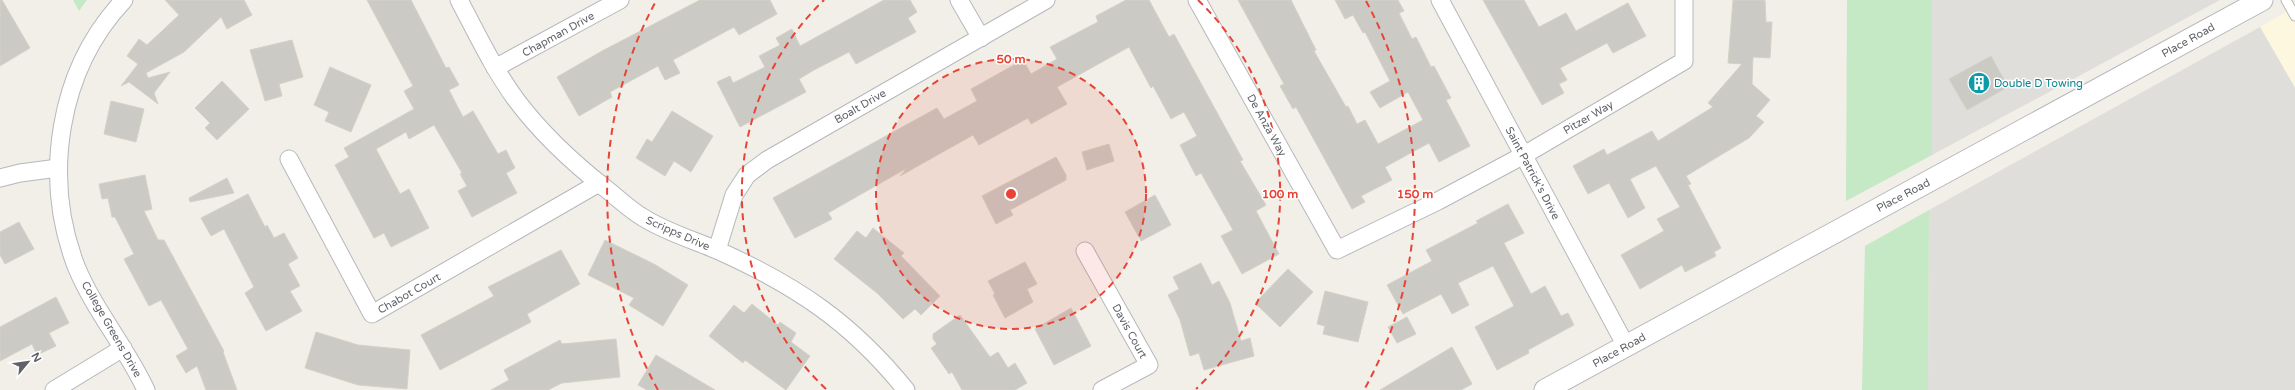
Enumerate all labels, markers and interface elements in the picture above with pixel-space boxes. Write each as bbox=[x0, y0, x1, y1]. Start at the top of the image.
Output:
street label: Chapman Drive bbox=[520, 9, 597, 60]
street label: Place Road bbox=[2159, 20, 2217, 60]
text: 50 m bbox=[996, 52, 1026, 66]
building icon: Double D Towing bbox=[1966, 70, 1992, 96]
place label: Double D Towing bbox=[1994, 77, 2083, 90]
street label: Boalt Drive bbox=[832, 86, 888, 126]
street label: De Anza Way bbox=[1244, 92, 1289, 159]
street label: Pitzer Way bbox=[1561, 98, 1616, 137]
street label: Saint Patrick's Drive bbox=[1503, 125, 1563, 222]
street label: Place Road bbox=[1874, 176, 1932, 215]
centre of rings bbox=[1004, 187, 1018, 201]
text: 100 m bbox=[1262, 187, 1298, 201]
text: 150 m bbox=[1397, 187, 1433, 201]
street label: Scripps Drive bbox=[644, 214, 712, 253]
street label: Chabot Court bbox=[375, 270, 443, 317]
street label: College Greens Drive bbox=[79, 279, 144, 380]
street label: Davis Court bbox=[1109, 302, 1150, 361]
street label: Place Road bbox=[1590, 330, 1648, 370]
north arrow bbox=[8, 342, 48, 382]
text: N bbox=[28, 350, 44, 364]

